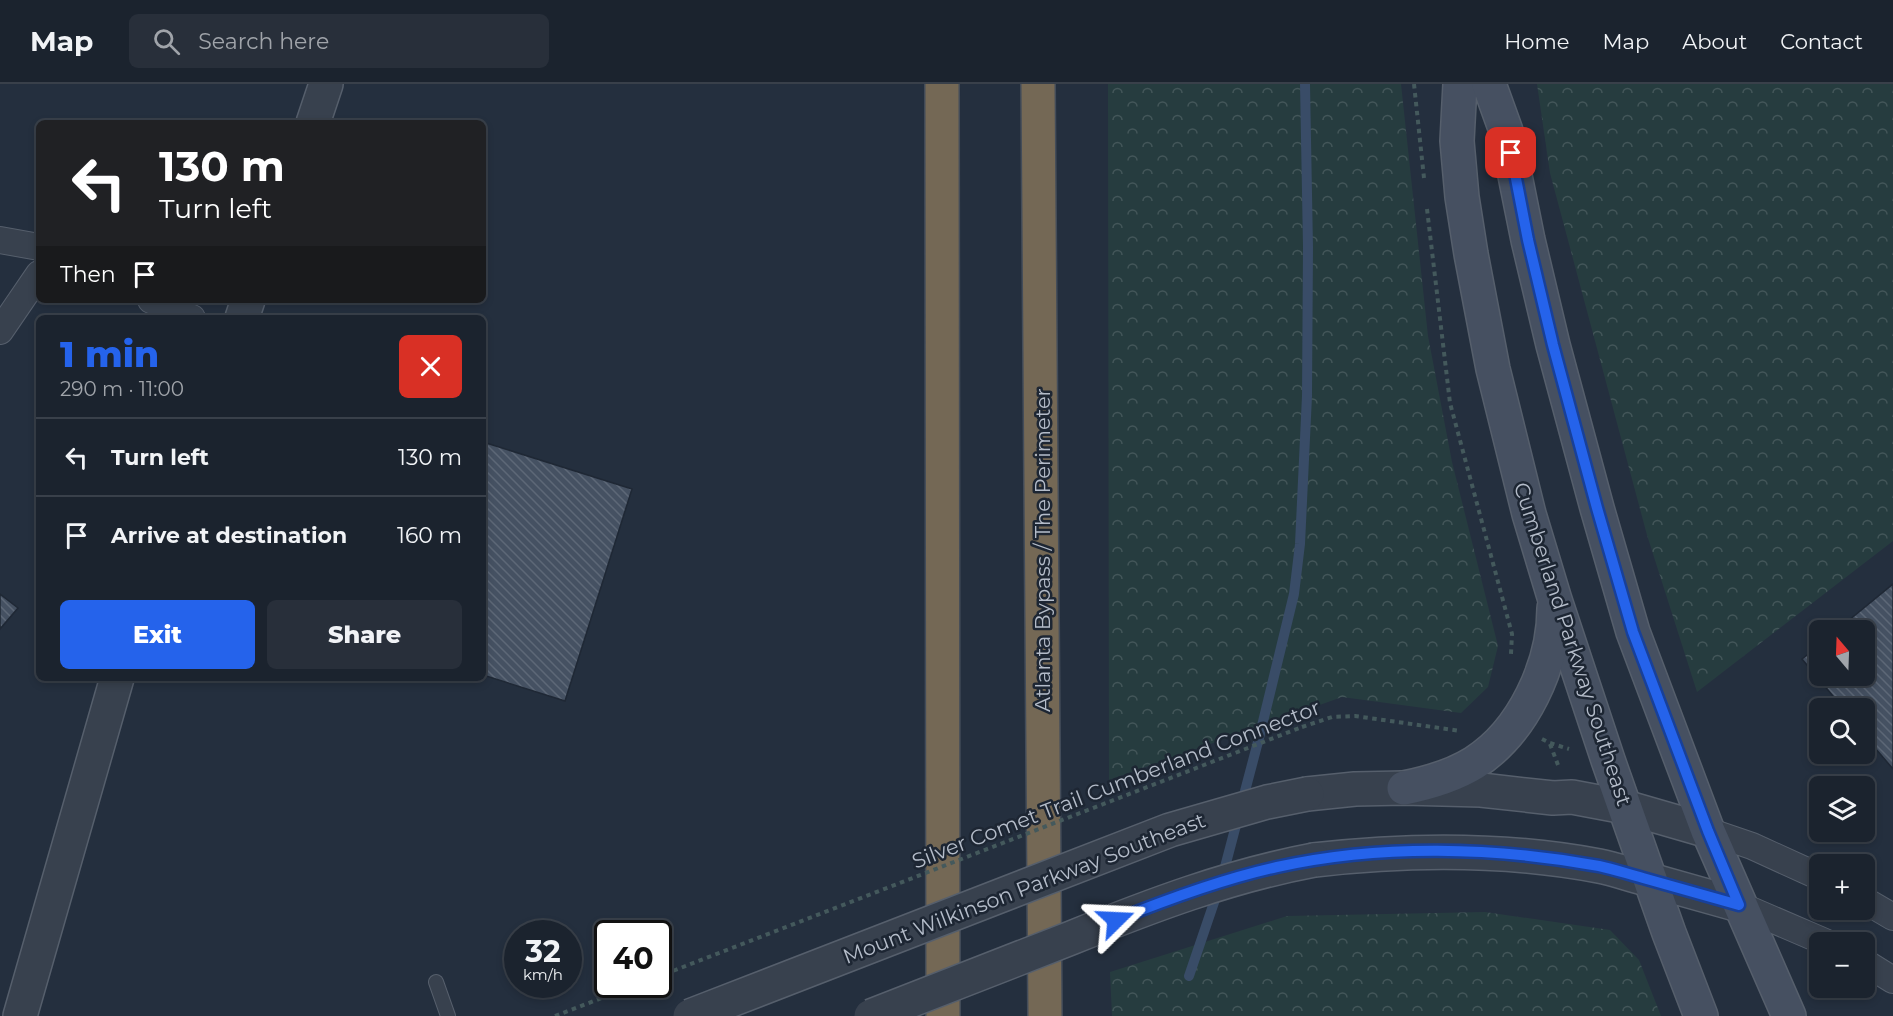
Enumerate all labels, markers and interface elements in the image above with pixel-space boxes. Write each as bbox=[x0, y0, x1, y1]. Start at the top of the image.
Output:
search box bbox=[129, 14, 549, 68]
text: Map bbox=[30, 24, 93, 58]
icon: search bbox=[150, 25, 183, 58]
text: Search here bbox=[198, 28, 329, 55]
text: Home bbox=[1504, 29, 1569, 54]
text: Map bbox=[1602, 29, 1649, 54]
text: About bbox=[1682, 29, 1747, 54]
text: Contact bbox=[1780, 29, 1863, 54]
pin bbox=[1485, 127, 1536, 178]
icon: arrive bbox=[1494, 136, 1527, 169]
text: 130 m bbox=[159, 140, 285, 192]
icon: left bbox=[60, 144, 138, 222]
text: Turn left bbox=[159, 192, 272, 225]
icon: arrive bbox=[128, 258, 161, 291]
text: Then bbox=[60, 261, 116, 288]
text: 1 min bbox=[60, 332, 159, 376]
button: close bbox=[399, 335, 462, 398]
text: 290 m · 11:00 bbox=[60, 377, 184, 401]
street label: Atlanta Bypass / The Perimeter bbox=[1030, 388, 1055, 712]
icon: left bbox=[60, 441, 93, 474]
text: Turn left bbox=[111, 444, 209, 471]
text: 130 m bbox=[398, 444, 462, 471]
street label: Cumberland Parkway Southeast bbox=[1509, 479, 1637, 809]
icon: arrive bbox=[60, 519, 93, 552]
text: Arrive at destination bbox=[111, 522, 347, 549]
text: 160 m bbox=[397, 522, 462, 549]
button: Exit bbox=[60, 600, 255, 669]
button: Share bbox=[267, 600, 462, 669]
north arrow bbox=[1809, 620, 1875, 686]
map controls bbox=[1809, 620, 1875, 998]
street label: Silver Comet Trail Cumberland Connector bbox=[908, 694, 1324, 874]
button: search bbox=[1809, 698, 1875, 764]
button: layers bbox=[1809, 776, 1875, 842]
street label: Mount Wilkinson Parkway Southeast bbox=[839, 807, 1209, 969]
button: + bbox=[1809, 854, 1875, 920]
position arrow bbox=[1084, 888, 1148, 952]
speed limit sign: 40 bbox=[594, 920, 672, 998]
button: − bbox=[1809, 932, 1875, 998]
text: 32 bbox=[525, 933, 561, 970]
text: km/h bbox=[523, 965, 563, 984]

